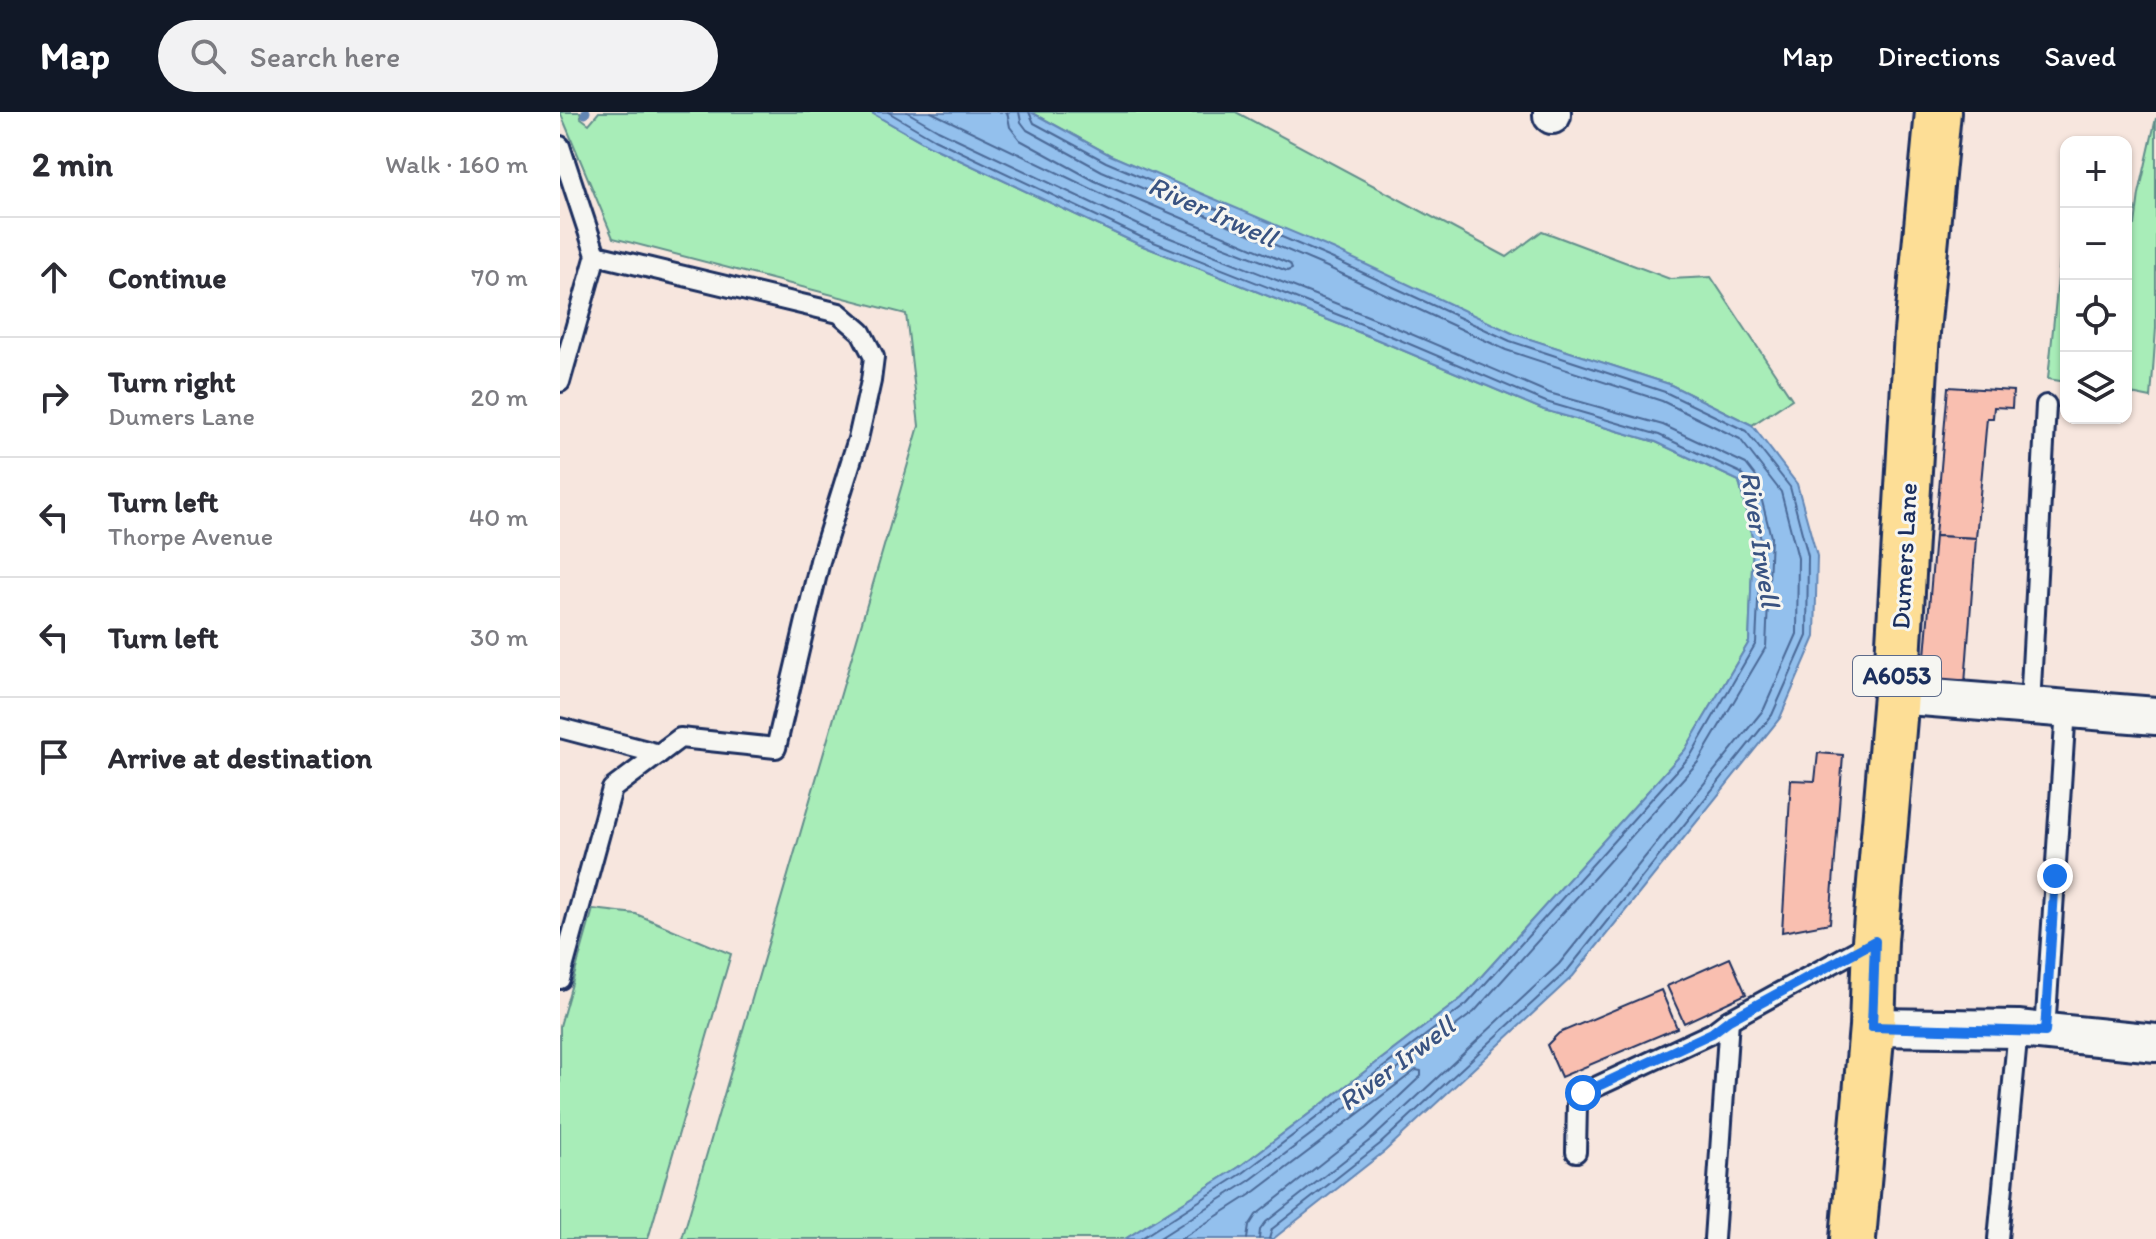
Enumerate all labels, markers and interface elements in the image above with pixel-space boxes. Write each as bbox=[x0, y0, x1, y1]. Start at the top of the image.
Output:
search box bbox=[158, 20, 718, 92]
text: Map bbox=[40, 33, 110, 79]
icon: search bbox=[186, 34, 230, 78]
text: Search here bbox=[250, 38, 400, 75]
text: Map bbox=[1782, 39, 1833, 73]
text: Directions bbox=[1877, 39, 2001, 73]
text: Saved bbox=[2045, 39, 2116, 73]
map controls bbox=[2060, 136, 2132, 424]
button: + bbox=[2060, 136, 2132, 208]
text: 2 min bbox=[32, 144, 113, 185]
text: Walk · 160 m bbox=[385, 148, 528, 180]
water label: River Irwell bbox=[1143, 168, 1284, 255]
button: − bbox=[2060, 208, 2132, 280]
icon: ahead bbox=[32, 255, 76, 299]
text: Continue bbox=[108, 259, 227, 296]
text: 70 m bbox=[471, 261, 528, 293]
button: locate bbox=[2060, 280, 2132, 352]
button: layers bbox=[2060, 352, 2132, 424]
text: Turn right bbox=[108, 363, 236, 400]
icon: right bbox=[32, 375, 76, 419]
text: 20 m bbox=[471, 381, 528, 413]
text: Dumers Lane bbox=[108, 400, 255, 432]
water label: River Irwell bbox=[1733, 469, 1789, 611]
street label: Dumers Lane bbox=[1884, 482, 1924, 630]
text: Turn left bbox=[108, 483, 219, 520]
icon: left bbox=[32, 495, 76, 539]
text: 40 m bbox=[469, 501, 528, 533]
text: Thorpe Avenue bbox=[108, 520, 273, 552]
icon: left bbox=[32, 615, 76, 659]
text: Turn left bbox=[108, 619, 219, 656]
text: 30 m bbox=[470, 621, 528, 653]
road number: A6053 bbox=[1853, 656, 1941, 696]
icon: arrive bbox=[32, 735, 76, 779]
text: Arrive at destination bbox=[108, 739, 372, 776]
route end bbox=[2037, 858, 2073, 894]
water label: River Irwell bbox=[1331, 1007, 1463, 1118]
route start bbox=[1565, 1075, 1601, 1111]

